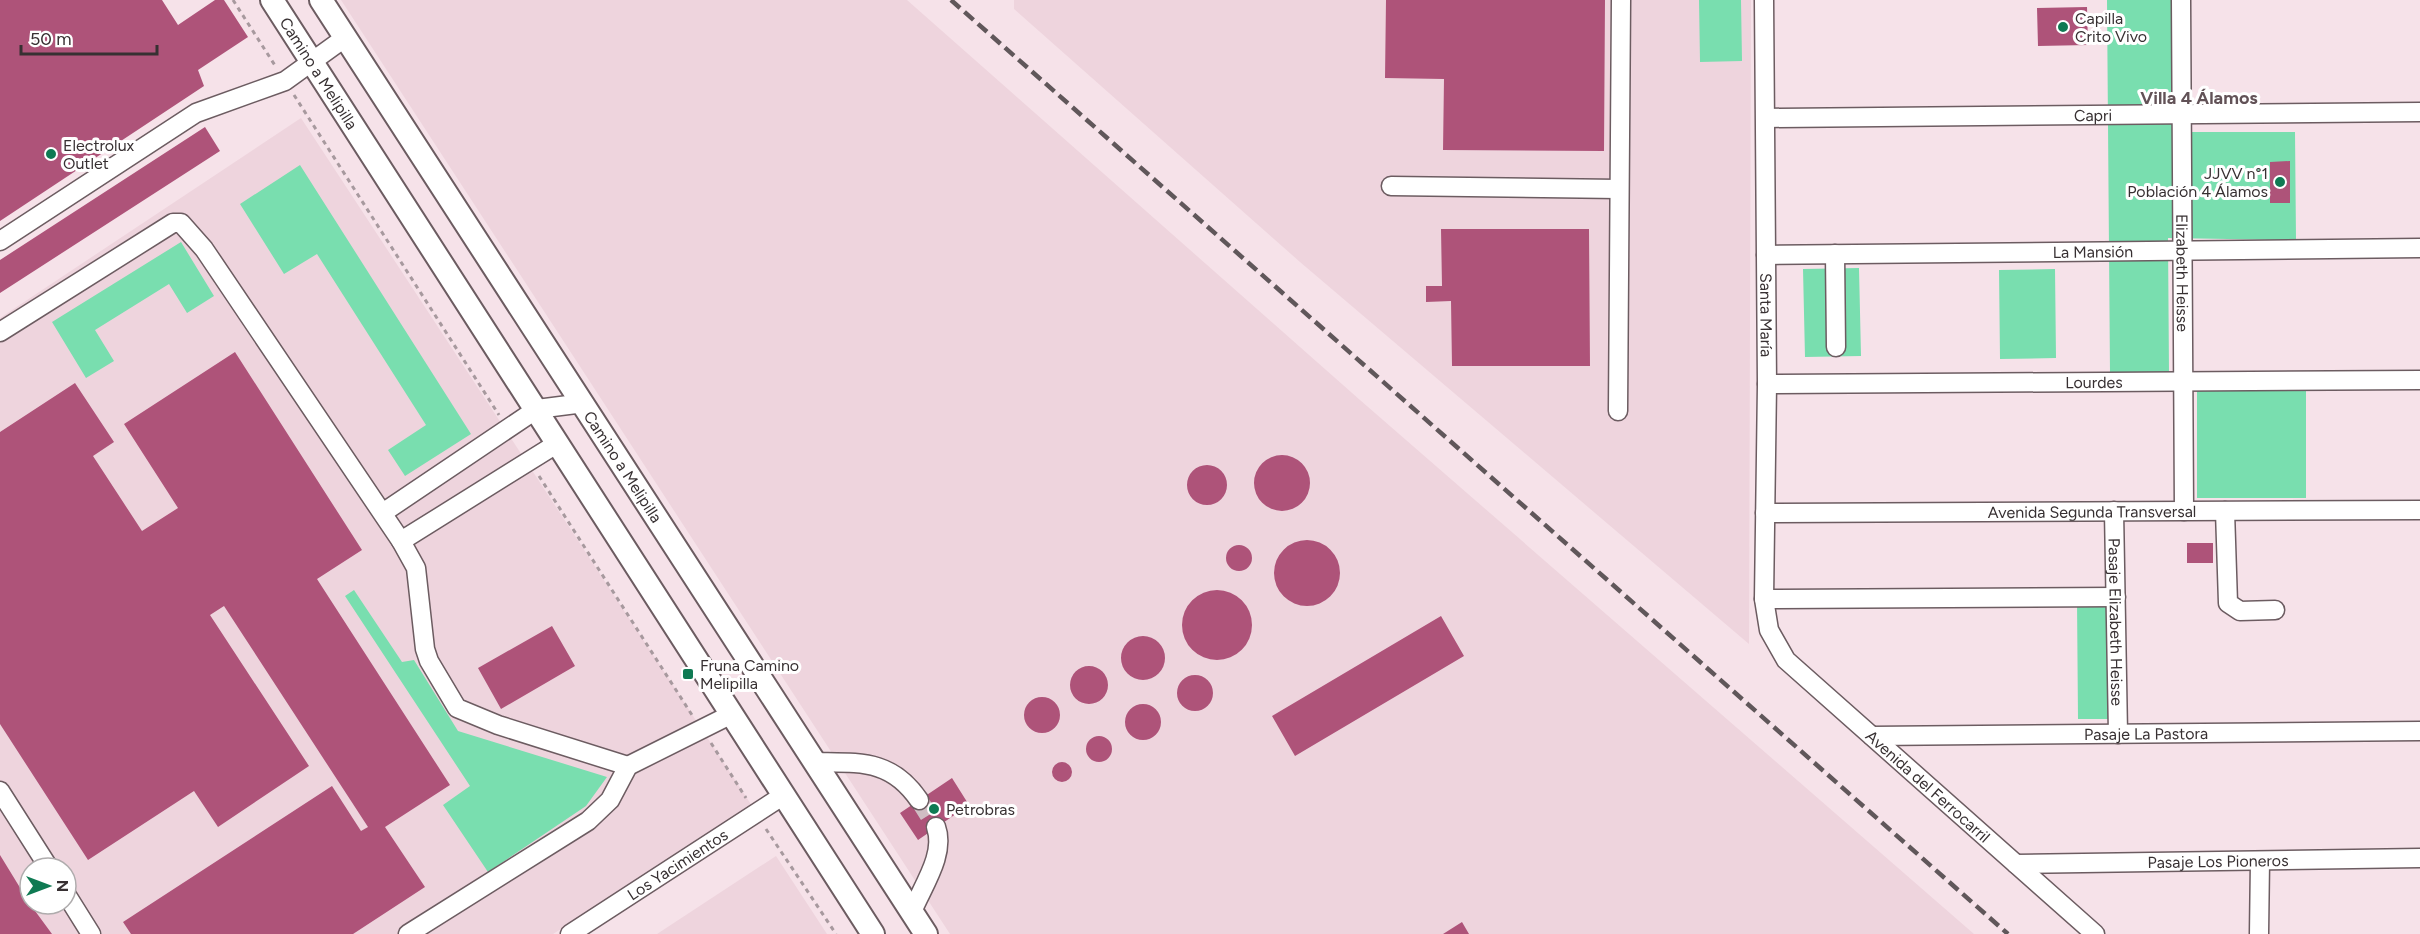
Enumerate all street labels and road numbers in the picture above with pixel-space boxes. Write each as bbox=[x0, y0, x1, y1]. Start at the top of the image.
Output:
street label: Camino a Melipilla bbox=[276, 14, 362, 133]
street label: Capri bbox=[2074, 105, 2112, 125]
street label: Elizabeth Heisse bbox=[2173, 214, 2192, 332]
street label: La Mansión bbox=[2053, 242, 2133, 261]
street label: Santa María bbox=[1757, 273, 1776, 357]
street label: Lourdes bbox=[2065, 372, 2123, 392]
street label: Camino a Melipilla bbox=[580, 407, 666, 526]
street label: Avenida Segunda Transversal bbox=[1988, 502, 2196, 521]
street label: Pasaje Elizabeth Heisse bbox=[2105, 538, 2127, 706]
street label: Pasaje La Pastora bbox=[2084, 723, 2208, 744]
street label: Avenida del Ferrocarril bbox=[1862, 726, 1994, 846]
street label: Los Yacimientos bbox=[623, 825, 731, 904]
street label: Pasaje Los Pioneros bbox=[2147, 850, 2289, 872]

